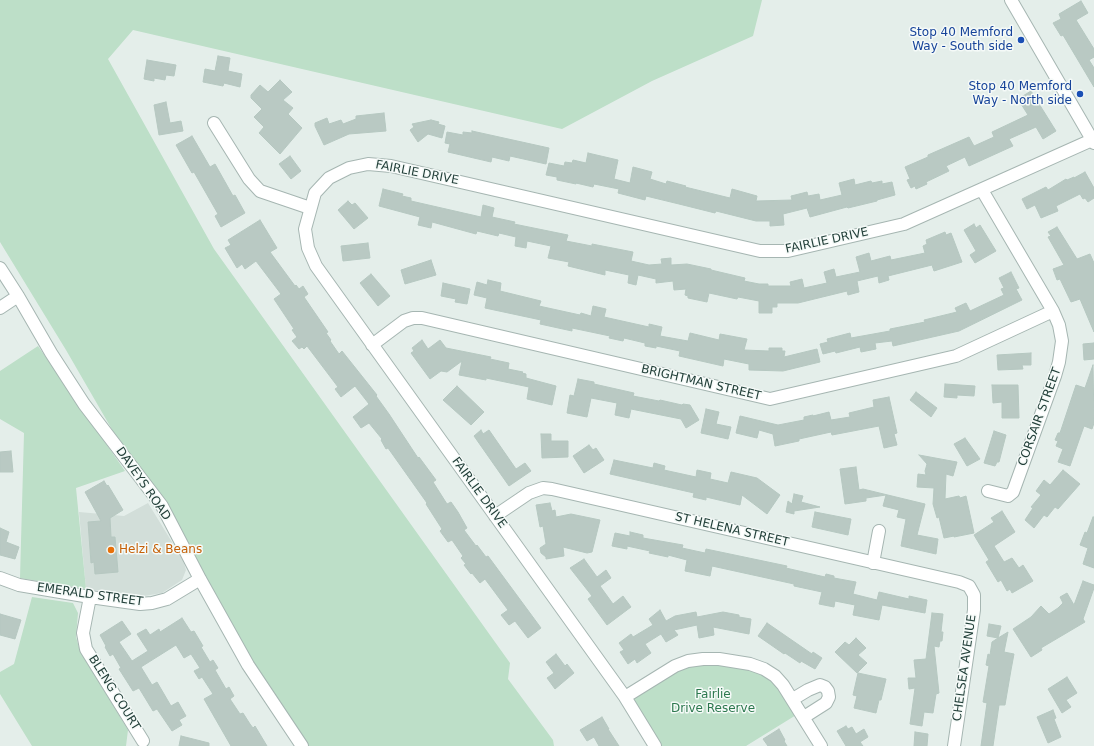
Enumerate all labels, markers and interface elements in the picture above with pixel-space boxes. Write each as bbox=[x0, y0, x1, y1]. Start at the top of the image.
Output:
place label: Stop 40 Memford Way - South side bbox=[909, 26, 1013, 54]
marker: Stop 40 Memford Way - South side bbox=[1016, 35, 1026, 45]
place label: Stop 40 Memford Way - North side bbox=[968, 80, 1072, 108]
marker: Stop 40 Memford Way - North side bbox=[1075, 89, 1085, 99]
street label: FAIRLIE DRIVE bbox=[374, 158, 460, 188]
street label: FAIRLIE DRIVE bbox=[784, 225, 870, 257]
street label: BRIGHTMAN STREET bbox=[640, 362, 762, 404]
street label: CORSAIR STREET bbox=[1016, 366, 1064, 468]
street label: DAVEYS ROAD bbox=[112, 445, 174, 523]
street label: FAIRLIE DRIVE bbox=[448, 455, 510, 531]
street label: ST HELENA STREET bbox=[674, 510, 790, 550]
place label: Helzi & Beans bbox=[119, 543, 202, 557]
marker: Helzi & Beans bbox=[106, 545, 116, 555]
street label: EMERALD STREET bbox=[36, 580, 144, 610]
street label: CHELSEA AVENUE bbox=[950, 614, 980, 722]
street label: BLENG COURT bbox=[85, 653, 143, 733]
park label: Fairlie Drive Reserve bbox=[671, 688, 755, 716]

